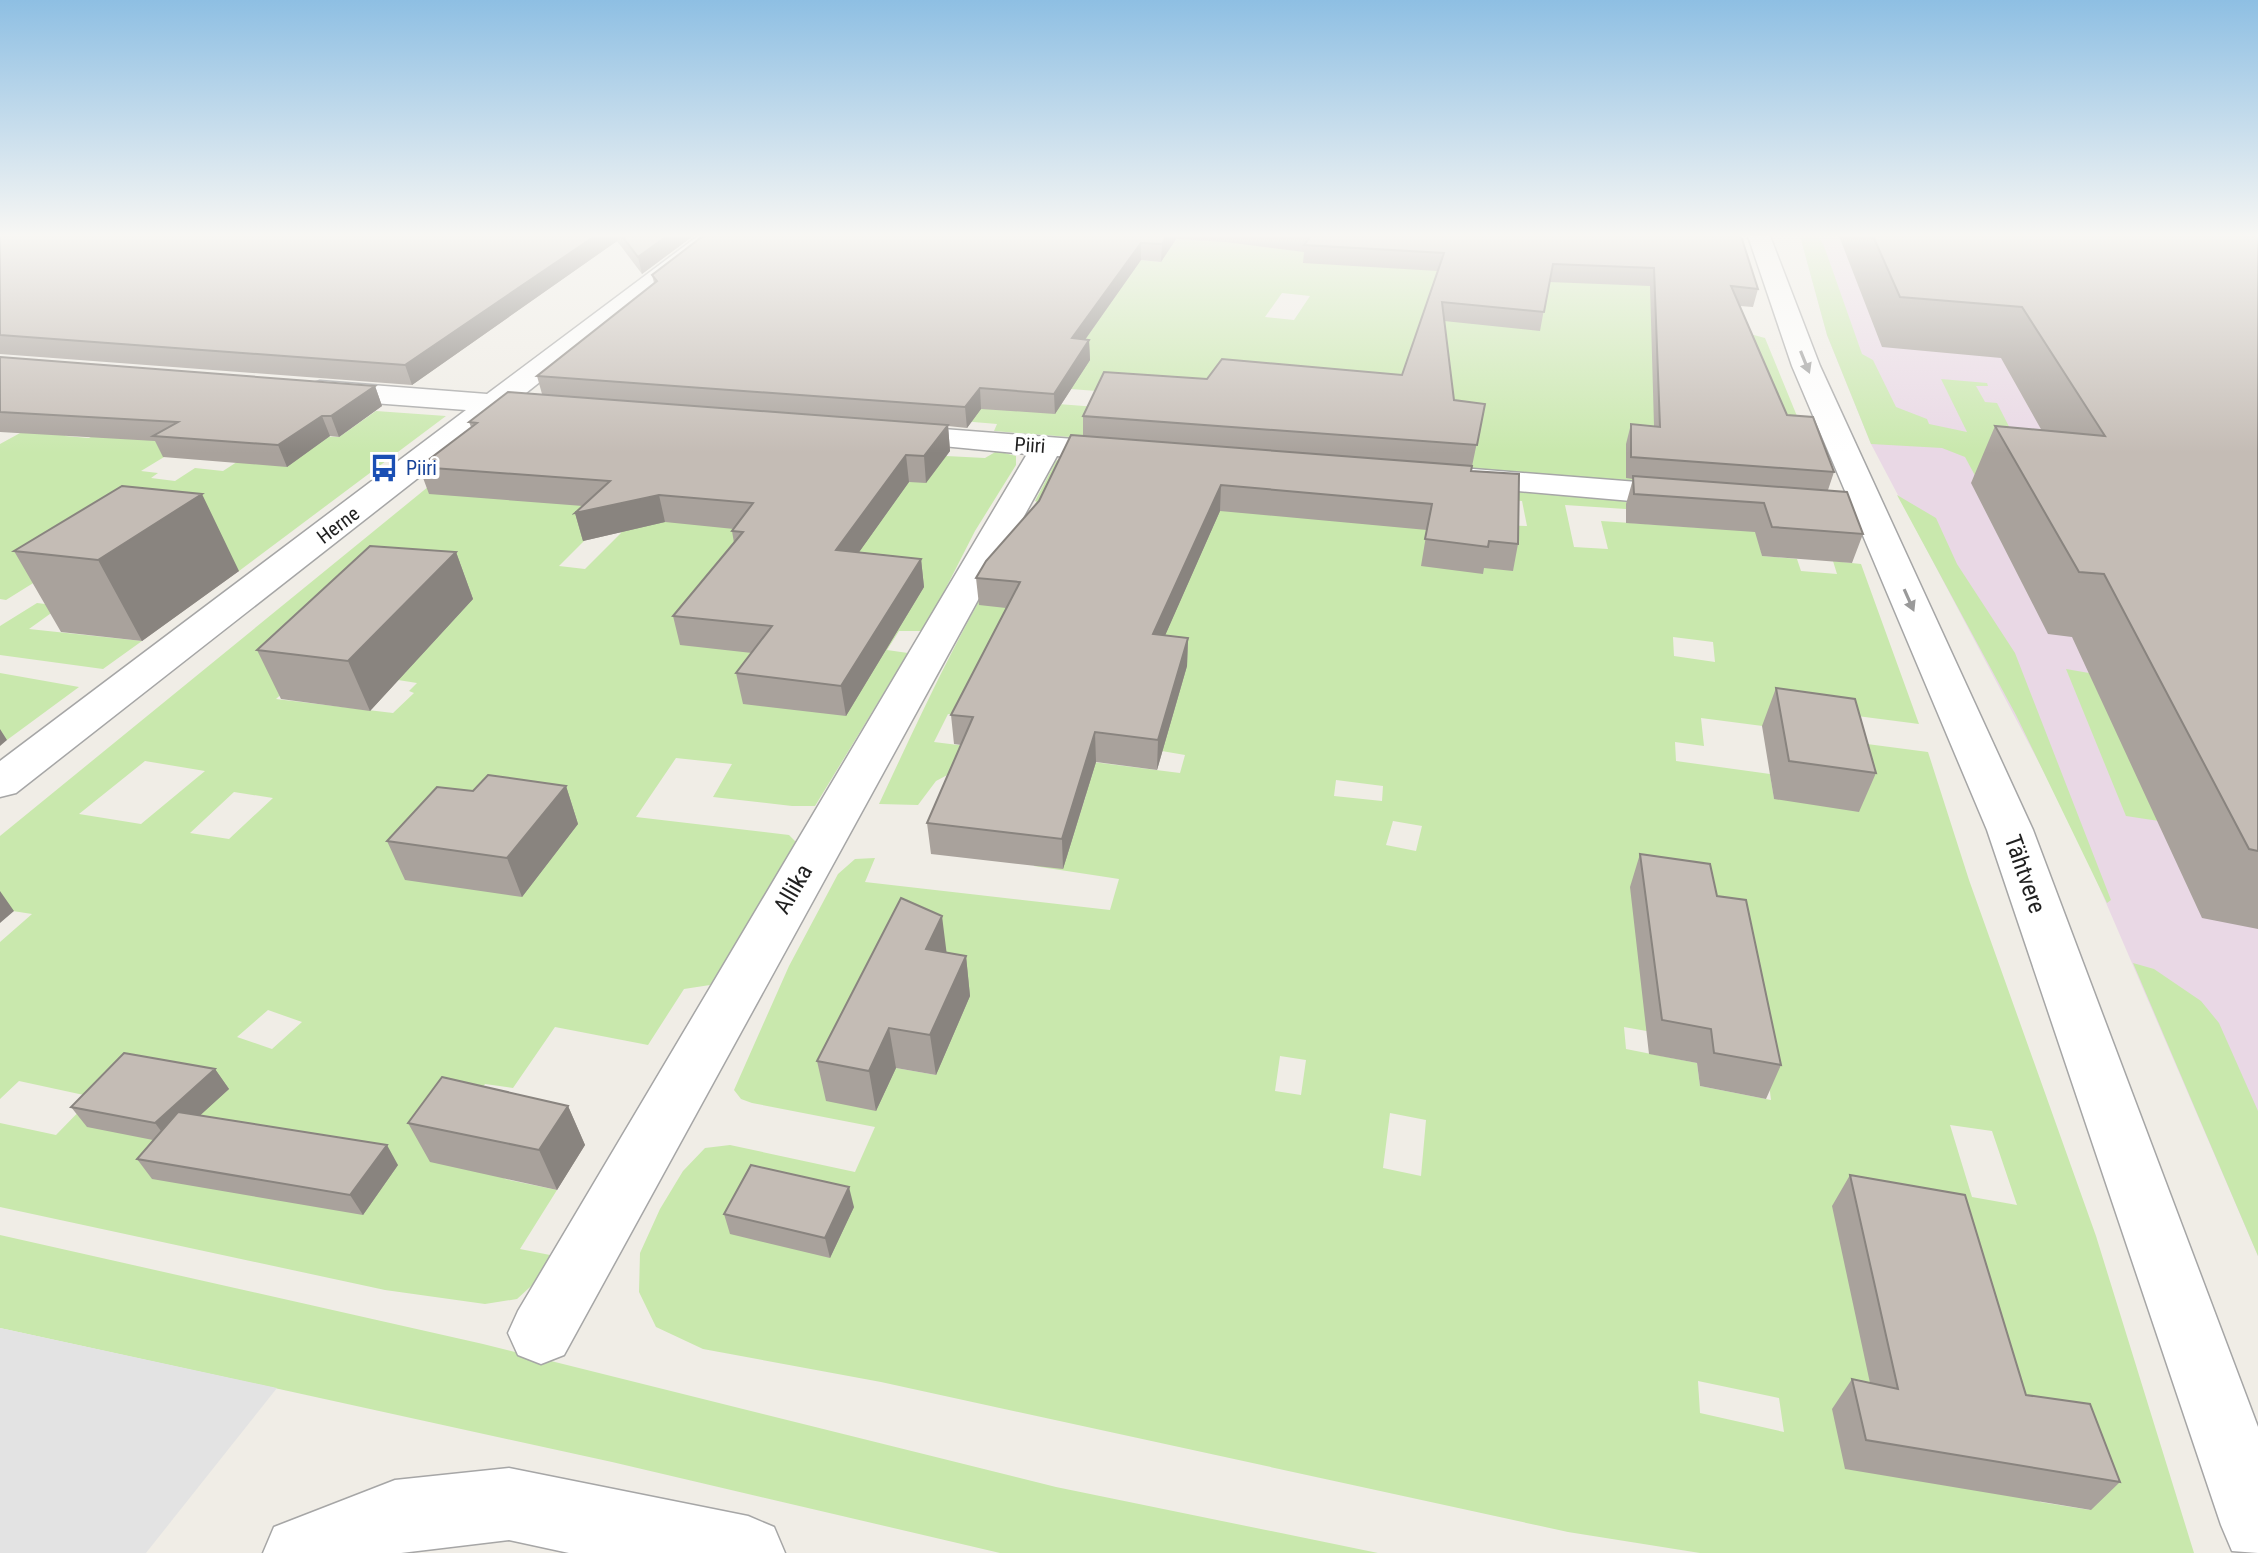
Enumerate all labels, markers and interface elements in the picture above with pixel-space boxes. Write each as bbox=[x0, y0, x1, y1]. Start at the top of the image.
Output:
one-way arrow bbox=[1799, 350, 1812, 374]
street label: Piiri bbox=[1014, 432, 1046, 458]
bus stop icon: Piiri bbox=[369, 453, 399, 483]
place label: Piiri bbox=[406, 456, 437, 480]
street label: Herne bbox=[312, 501, 364, 549]
one-way arrow bbox=[1903, 588, 1916, 612]
street label: Tähtvere bbox=[1999, 831, 2051, 917]
street label: Allika bbox=[768, 859, 818, 919]

